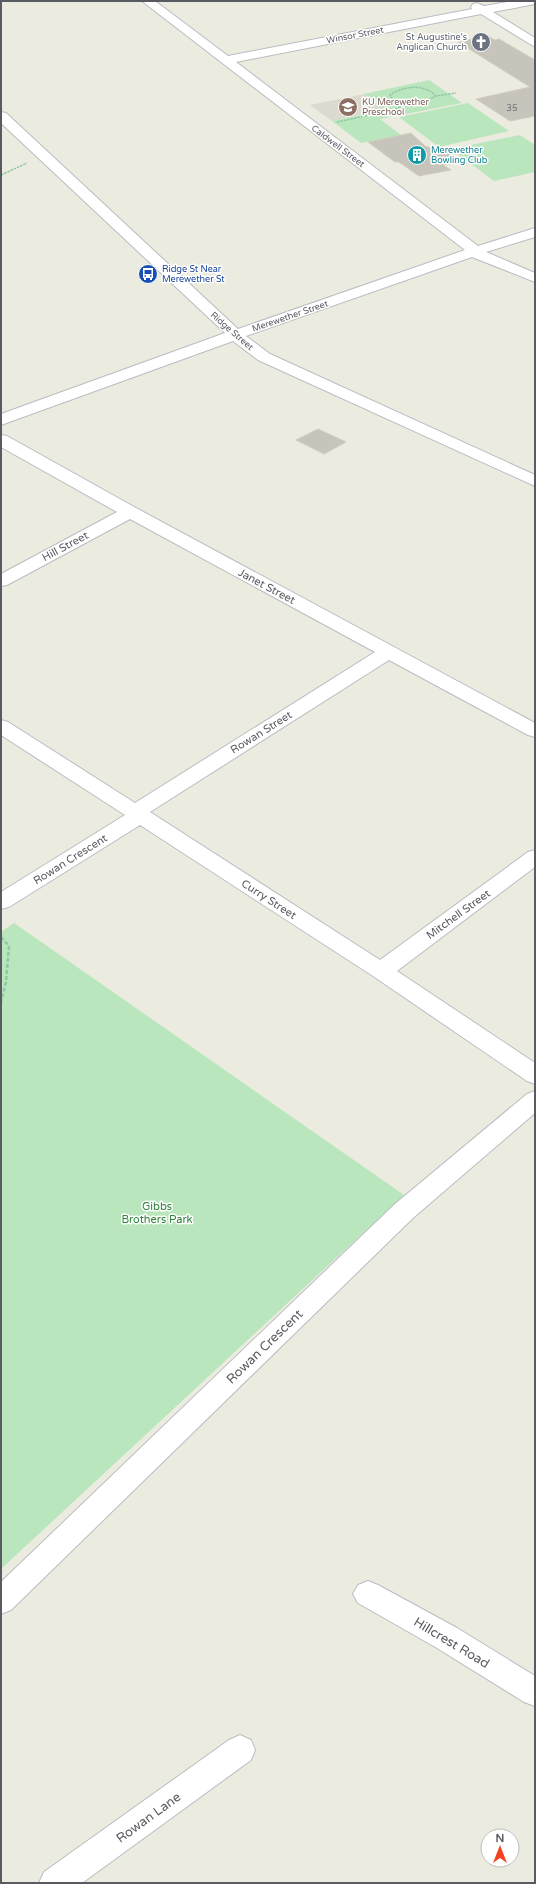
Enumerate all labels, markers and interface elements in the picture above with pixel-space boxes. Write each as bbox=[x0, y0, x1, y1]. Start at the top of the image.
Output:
street label: Winsor Street bbox=[326, 24, 385, 46]
church icon: St Augustine's Anglican Church bbox=[470, 31, 492, 53]
place label: St Augustine's Anglican Church bbox=[396, 32, 467, 53]
school or university icon: KU Merewether Preschool bbox=[337, 96, 359, 118]
place label: KU Merewether Preschool bbox=[362, 97, 429, 118]
house number: 35 bbox=[506, 103, 518, 114]
street label: Caldwell Street bbox=[309, 123, 367, 170]
building icon: Merewether Bowling Club bbox=[406, 144, 428, 166]
place label: Merewether Bowling Club bbox=[431, 145, 488, 166]
bus stop icon: Ridge St Near Merewether St bbox=[137, 263, 159, 285]
place label: Ridge St Near Merewether St bbox=[162, 264, 225, 285]
street label: Merewether Street bbox=[251, 298, 330, 335]
street label: Ridge Street bbox=[208, 310, 256, 353]
street label: Hill Street bbox=[40, 529, 91, 564]
street label: Janet Street bbox=[236, 566, 298, 607]
street label: Rowan Street bbox=[228, 708, 295, 757]
street label: Rowan Crescent bbox=[31, 831, 110, 887]
street label: Curry Street bbox=[239, 877, 299, 922]
street label: Mitchell Street bbox=[424, 887, 493, 942]
park label: Gibbs Brothers Park bbox=[121, 1200, 193, 1226]
street label: Rowan Crescent bbox=[223, 1306, 306, 1387]
street label: Hillcrest Road bbox=[411, 1614, 492, 1672]
street label: Rowan Lane bbox=[113, 1789, 184, 1847]
north arrow bbox=[480, 1828, 520, 1868]
text: N bbox=[496, 1832, 504, 1845]

